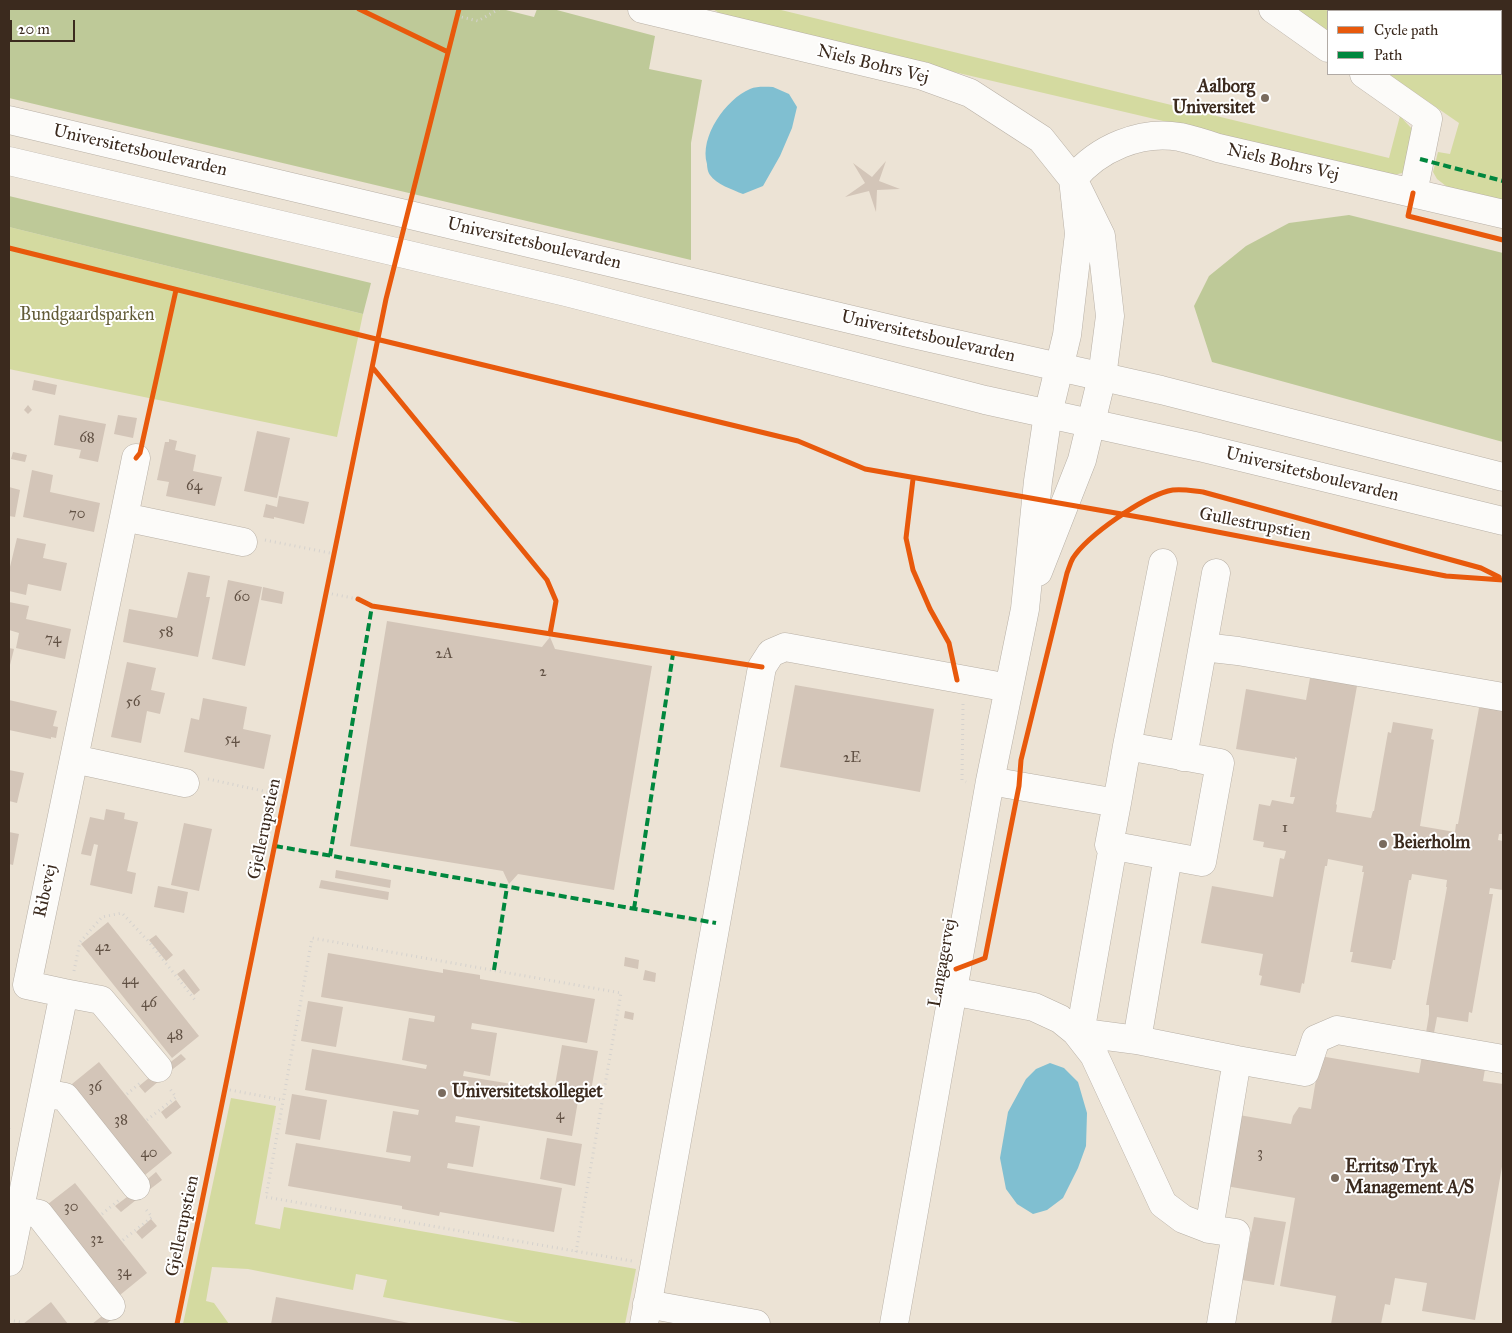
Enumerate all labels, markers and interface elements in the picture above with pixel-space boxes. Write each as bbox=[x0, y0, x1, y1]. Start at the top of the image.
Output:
scale bar bbox=[12, 10, 78, 42]
legend bbox=[1327, 10, 1502, 75]
text: 20 m bbox=[18, 20, 50, 38]
text: Cycle path bbox=[1374, 21, 1438, 39]
street label: Niels Bohrs Vej bbox=[815, 41, 931, 89]
text: Path bbox=[1374, 46, 1402, 64]
place label: Aalborg Universitet bbox=[1172, 77, 1255, 120]
marker: Aalborg Universitet bbox=[1259, 92, 1271, 104]
street label: Universitetsboulevarden bbox=[51, 120, 229, 182]
street label: Niels Bohrs Vej bbox=[1225, 140, 1341, 186]
street label: Universitetsboulevarden bbox=[445, 213, 623, 275]
park label: Bundgaardsparken bbox=[20, 305, 154, 327]
street label: Universitetsboulevarden bbox=[839, 306, 1017, 368]
house number: 68 bbox=[79, 429, 95, 447]
street label: Universitetsboulevarden bbox=[1223, 443, 1401, 507]
house number: 64 bbox=[186, 477, 202, 495]
street label: Gullestrupstien bbox=[1197, 504, 1313, 546]
house number: 70 bbox=[69, 505, 85, 523]
house number: 60 bbox=[234, 588, 250, 606]
house number: 58 bbox=[159, 623, 173, 641]
house number: 74 bbox=[45, 630, 61, 648]
house number: 2A bbox=[435, 645, 453, 663]
house number: 2 bbox=[539, 663, 547, 681]
house number: 56 bbox=[126, 693, 140, 711]
house number: 54 bbox=[225, 730, 239, 748]
house number: 2E bbox=[843, 749, 861, 767]
street label: Gjellerupstien bbox=[244, 777, 286, 881]
house number: 1 bbox=[1282, 819, 1288, 837]
place label: Beierholm bbox=[1393, 833, 1470, 855]
marker: Beierholm bbox=[1377, 838, 1389, 850]
street label: Ribevej bbox=[30, 862, 62, 920]
street label: Langagervej bbox=[925, 917, 961, 1009]
house number: 42 bbox=[95, 938, 111, 956]
house number: 44 bbox=[122, 971, 138, 989]
house number: 46 bbox=[141, 994, 157, 1012]
house number: 48 bbox=[167, 1026, 183, 1044]
house number: 36 bbox=[88, 1078, 102, 1096]
place label: Universitetskollegiet bbox=[452, 1082, 603, 1104]
marker: Universitetskollegiet bbox=[436, 1087, 448, 1099]
house number: 4 bbox=[556, 1106, 564, 1124]
house number: 38 bbox=[114, 1111, 128, 1129]
house number: 40 bbox=[140, 1144, 158, 1162]
house number: 3 bbox=[1257, 1144, 1263, 1162]
place label: Erritsø Tryk Management A/S bbox=[1345, 1157, 1474, 1200]
marker: Erritsø Tryk Management A/S bbox=[1329, 1172, 1341, 1184]
street label: Gjellerupstien bbox=[162, 1174, 204, 1278]
house number: 30 bbox=[64, 1198, 78, 1216]
house number: 32 bbox=[90, 1230, 104, 1248]
house number: 34 bbox=[117, 1263, 131, 1281]

